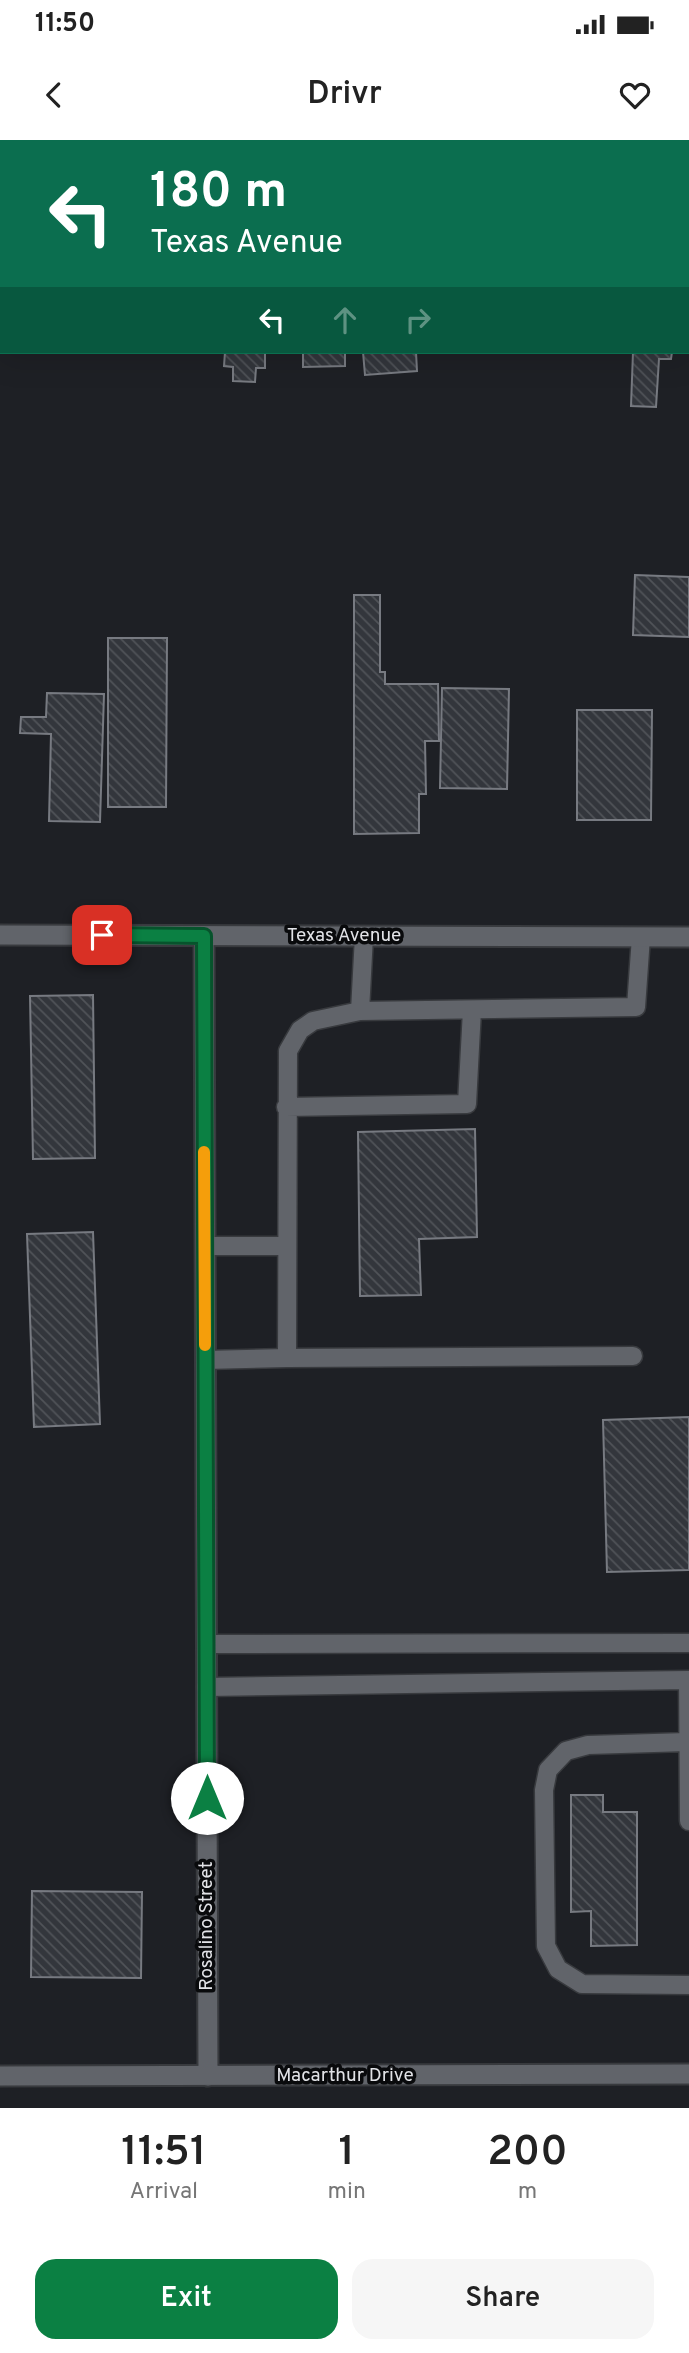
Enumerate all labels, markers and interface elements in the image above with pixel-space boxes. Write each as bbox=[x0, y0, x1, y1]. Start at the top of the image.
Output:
text: 11:50 bbox=[35, 8, 95, 41]
text: Drivr bbox=[307, 75, 382, 115]
icon: back bbox=[35, 76, 73, 114]
icon: heart bbox=[616, 76, 654, 114]
text: 180 m bbox=[150, 163, 287, 225]
icon: left bbox=[35, 168, 126, 259]
text: Texas Avenue bbox=[150, 224, 343, 264]
icon: left bbox=[253, 301, 291, 339]
icon: ahead bbox=[326, 301, 364, 339]
icon: right bbox=[399, 301, 437, 339]
pin bbox=[72, 905, 132, 965]
icon: arrive bbox=[83, 916, 121, 954]
street label: Texas Avenue bbox=[287, 924, 401, 948]
position arrow bbox=[170, 1761, 244, 1835]
street label: Rosalino Street bbox=[195, 1861, 219, 1991]
street label: Macarthur Drive bbox=[276, 2064, 414, 2088]
text: 11:51 bbox=[121, 2127, 206, 2180]
text: 1 bbox=[339, 2127, 355, 2180]
text: 200 bbox=[487, 2127, 568, 2180]
text: Arrival bbox=[130, 2178, 198, 2207]
text: min bbox=[328, 2178, 366, 2207]
text: m bbox=[518, 2178, 537, 2207]
button: Exit bbox=[35, 2259, 338, 2339]
button: Share bbox=[352, 2259, 654, 2339]

